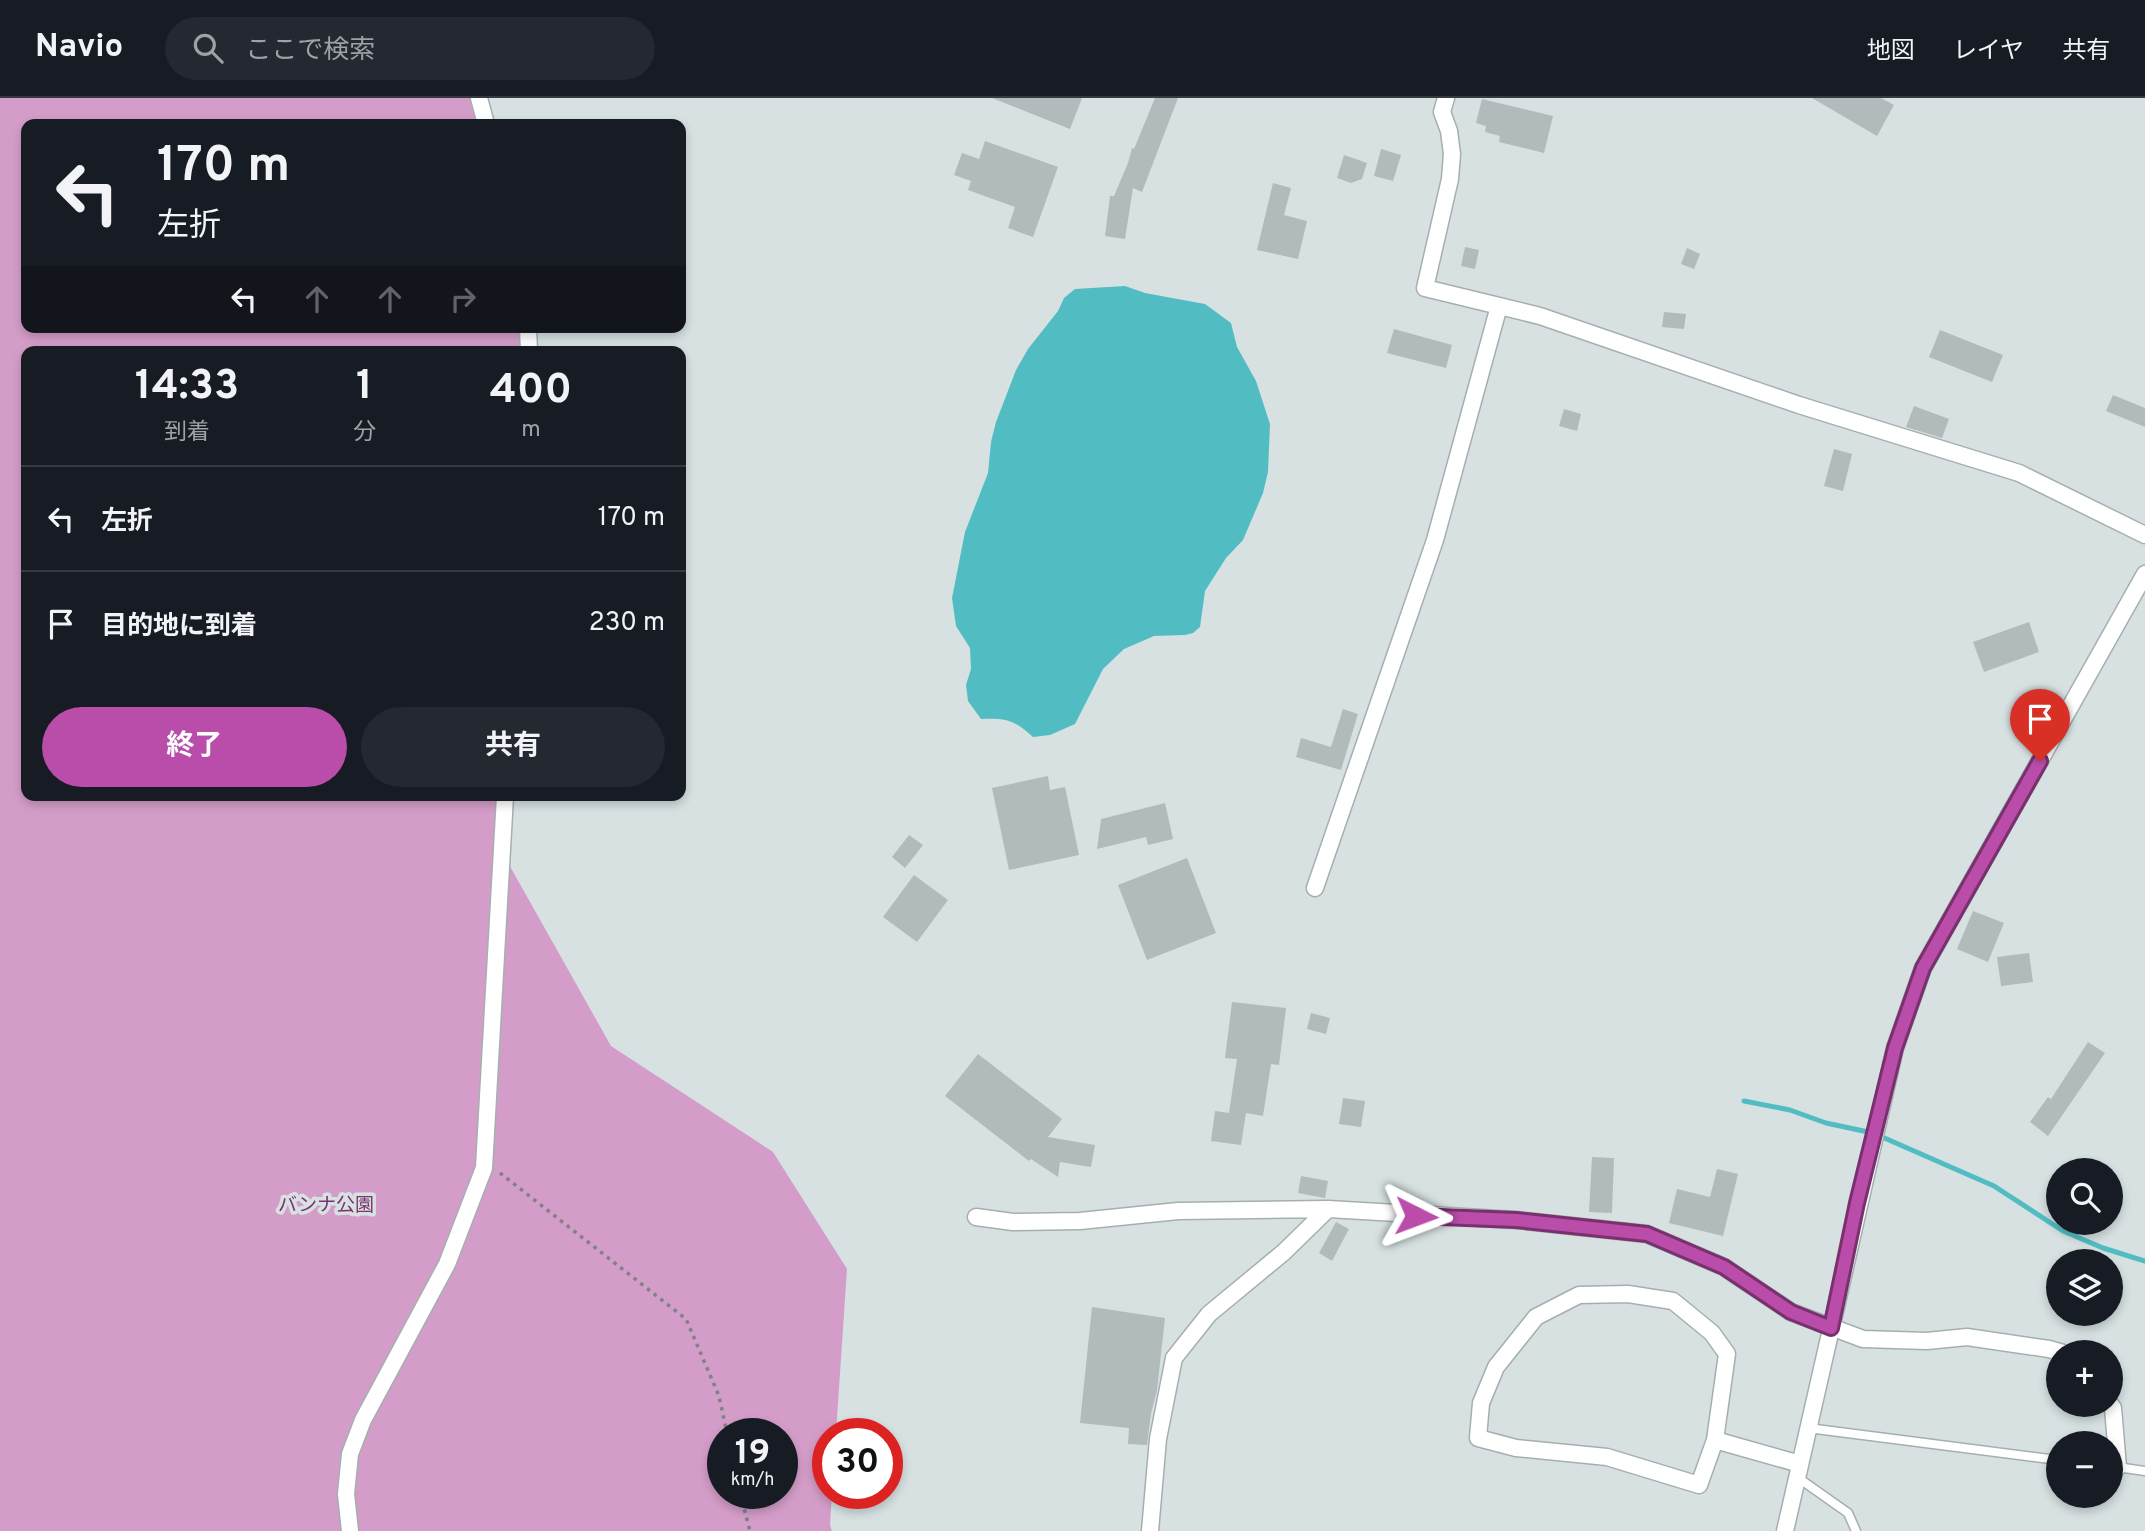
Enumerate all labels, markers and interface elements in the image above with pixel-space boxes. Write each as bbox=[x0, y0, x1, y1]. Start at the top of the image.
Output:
search box bbox=[165, 17, 655, 80]
text: Navio bbox=[35, 27, 123, 69]
icon: search bbox=[189, 29, 227, 67]
text: ここで検索 bbox=[245, 35, 375, 68]
text: 地図 bbox=[1867, 37, 1915, 67]
text: レイヤ bbox=[1953, 37, 2024, 67]
text: 共有 bbox=[2062, 37, 2110, 67]
text: 170 m bbox=[157, 137, 290, 199]
icon: left bbox=[42, 147, 133, 238]
text: 左折 bbox=[157, 207, 221, 247]
icon: left bbox=[225, 280, 263, 318]
icon: ahead bbox=[298, 280, 336, 318]
icon: ahead bbox=[371, 280, 409, 318]
icon: right bbox=[444, 280, 482, 318]
text: 14:33 bbox=[135, 361, 239, 414]
text: 1 bbox=[356, 361, 373, 414]
text: 400 bbox=[490, 365, 572, 418]
text: m bbox=[521, 416, 541, 445]
text: 到着 bbox=[164, 419, 210, 448]
text: 分 bbox=[353, 419, 376, 448]
icon: left bbox=[42, 500, 80, 538]
text: 170 m bbox=[598, 502, 665, 535]
text: 左折 bbox=[101, 506, 153, 539]
icon: arrive bbox=[42, 605, 80, 643]
text: 230 m bbox=[589, 607, 665, 640]
text: 目的地に到着 bbox=[101, 611, 257, 644]
pin bbox=[2010, 689, 2070, 761]
icon: arrive bbox=[2021, 700, 2059, 738]
button: 終了 bbox=[42, 707, 347, 787]
button: 共有 bbox=[361, 707, 665, 787]
map controls bbox=[2046, 1158, 2123, 1508]
button: search bbox=[2046, 1158, 2123, 1235]
position arrow bbox=[1379, 1179, 1453, 1253]
park label: バンナ公園 bbox=[278, 1194, 374, 1218]
button: layers bbox=[2046, 1249, 2123, 1326]
button: + bbox=[2046, 1340, 2123, 1417]
speed limit sign: 30 bbox=[812, 1418, 903, 1509]
button: − bbox=[2046, 1431, 2123, 1508]
text: 19 bbox=[735, 1432, 770, 1476]
text: km/h bbox=[731, 1469, 774, 1492]

